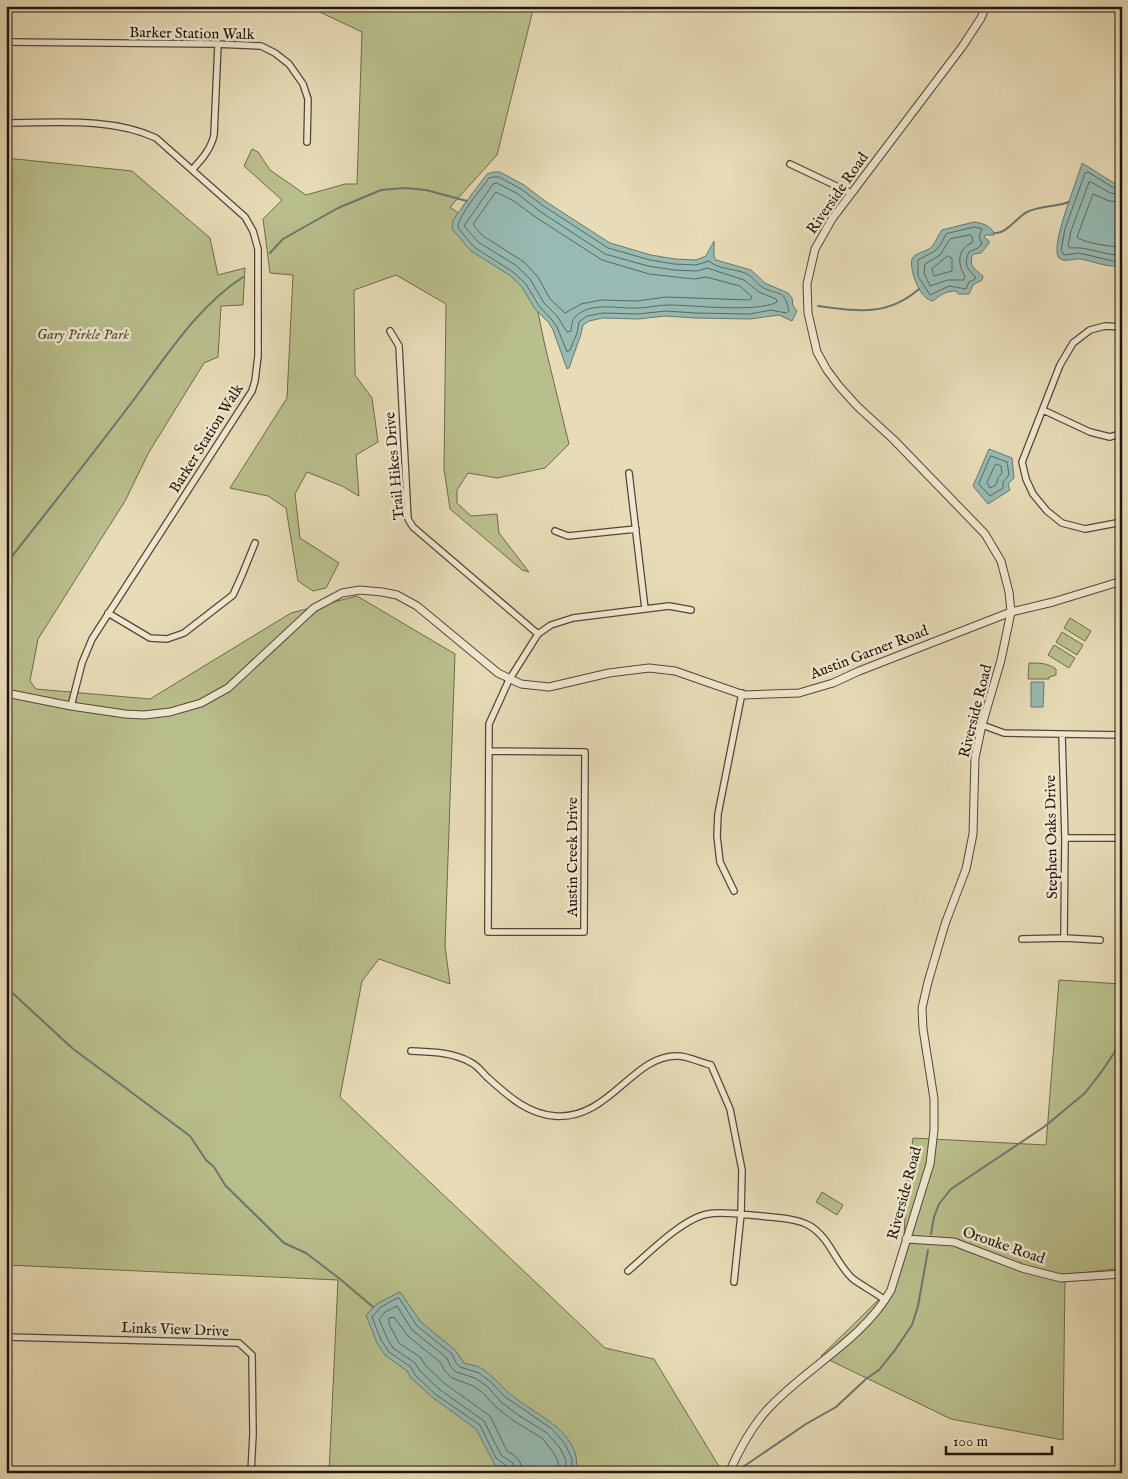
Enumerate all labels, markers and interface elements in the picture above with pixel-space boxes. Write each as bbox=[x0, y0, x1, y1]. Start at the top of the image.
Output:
street label: Barker Station Walk bbox=[129, 23, 256, 44]
street label: Riverside Road bbox=[802, 148, 873, 238]
park label: Gary Pirkle Park bbox=[37, 325, 129, 344]
street label: Barker Station Walk bbox=[165, 379, 248, 496]
street label: Trail Hikes Drive bbox=[380, 411, 409, 521]
street label: Austin Garner Road bbox=[806, 621, 932, 684]
street label: Riverside Road bbox=[955, 662, 996, 760]
street label: Stephen Oaks Drive bbox=[1041, 775, 1062, 899]
street label: Austin Creek Drive bbox=[563, 797, 582, 918]
street label: Riverside Road bbox=[883, 1144, 926, 1242]
street label: Orouke Road bbox=[960, 1223, 1048, 1269]
street label: Links View Drive bbox=[121, 1318, 229, 1341]
scale bar bbox=[946, 1424, 1052, 1456]
text: 100 m bbox=[953, 1432, 989, 1451]

